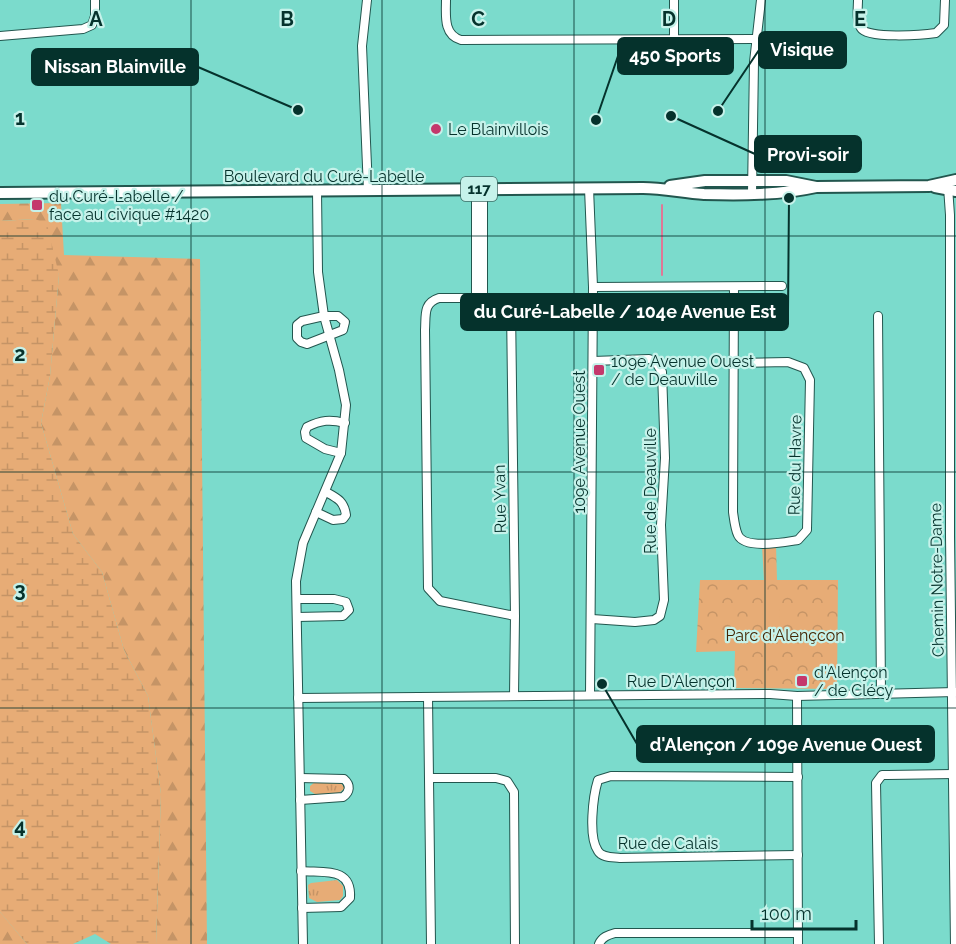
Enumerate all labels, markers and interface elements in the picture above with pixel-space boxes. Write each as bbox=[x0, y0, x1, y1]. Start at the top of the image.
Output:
text: A bbox=[89, 7, 103, 31]
text: B bbox=[280, 7, 294, 31]
text: C bbox=[471, 7, 485, 31]
text: D bbox=[662, 7, 676, 31]
text: E bbox=[854, 7, 866, 31]
callout: Visique bbox=[759, 32, 846, 68]
callout: 450 Sports bbox=[618, 38, 733, 74]
text: Visique bbox=[770, 39, 834, 60]
text: 450 Sports bbox=[629, 45, 721, 66]
callout: Nissan Blainville bbox=[32, 49, 198, 85]
text: Nissan Blainville bbox=[44, 56, 186, 77]
text: 1 bbox=[15, 106, 25, 130]
place label: Le Blainvillois bbox=[448, 120, 549, 139]
marker: Le Blainvillois bbox=[429, 122, 443, 136]
callout: Provi-soir bbox=[755, 136, 861, 172]
text: Provi-soir bbox=[767, 144, 849, 165]
street label: Boulevard du Curé-Labelle bbox=[224, 167, 424, 186]
road number: 117 bbox=[461, 177, 497, 201]
place label: du Curé-Labelle / face au civique #1420 bbox=[49, 187, 209, 224]
marker: du Curé-Labelle / face au civique #1420 bbox=[30, 198, 44, 212]
callout: du Curé-Labelle / 104e Avenue Est bbox=[461, 294, 788, 330]
text: du Curé-Labelle / 104e Avenue Est bbox=[474, 301, 776, 322]
text: 2 bbox=[14, 342, 26, 366]
place label: 109e Avenue Ouest / de Deauville bbox=[611, 352, 755, 389]
marker: 109e Avenue Ouest / de Deauville bbox=[592, 363, 606, 377]
street label: 109e Avenue Ouest bbox=[570, 370, 589, 514]
street label: Rue du Havre bbox=[785, 415, 805, 515]
street label: Rue de Deauville bbox=[641, 428, 660, 554]
street label: Rue Yvan bbox=[490, 464, 510, 534]
street label: Chemin Notre-Dame bbox=[926, 503, 948, 657]
text: 3 bbox=[14, 578, 26, 602]
park label: Parc d'Alençcon bbox=[725, 626, 845, 645]
place label: d'Alençon / de Clécy bbox=[814, 663, 894, 700]
street label: Rue D'Alençon bbox=[627, 672, 735, 691]
marker: d'Alençon / de Clécy bbox=[795, 674, 809, 688]
callout: d'Alençon / 109e Avenue Ouest bbox=[637, 726, 934, 762]
text: d'Alençon / 109e Avenue Ouest bbox=[650, 734, 922, 755]
text: 4 bbox=[14, 814, 26, 838]
street label: Rue de Calais bbox=[618, 834, 719, 853]
scale bar bbox=[752, 893, 856, 931]
text: 100 m bbox=[761, 903, 812, 924]

